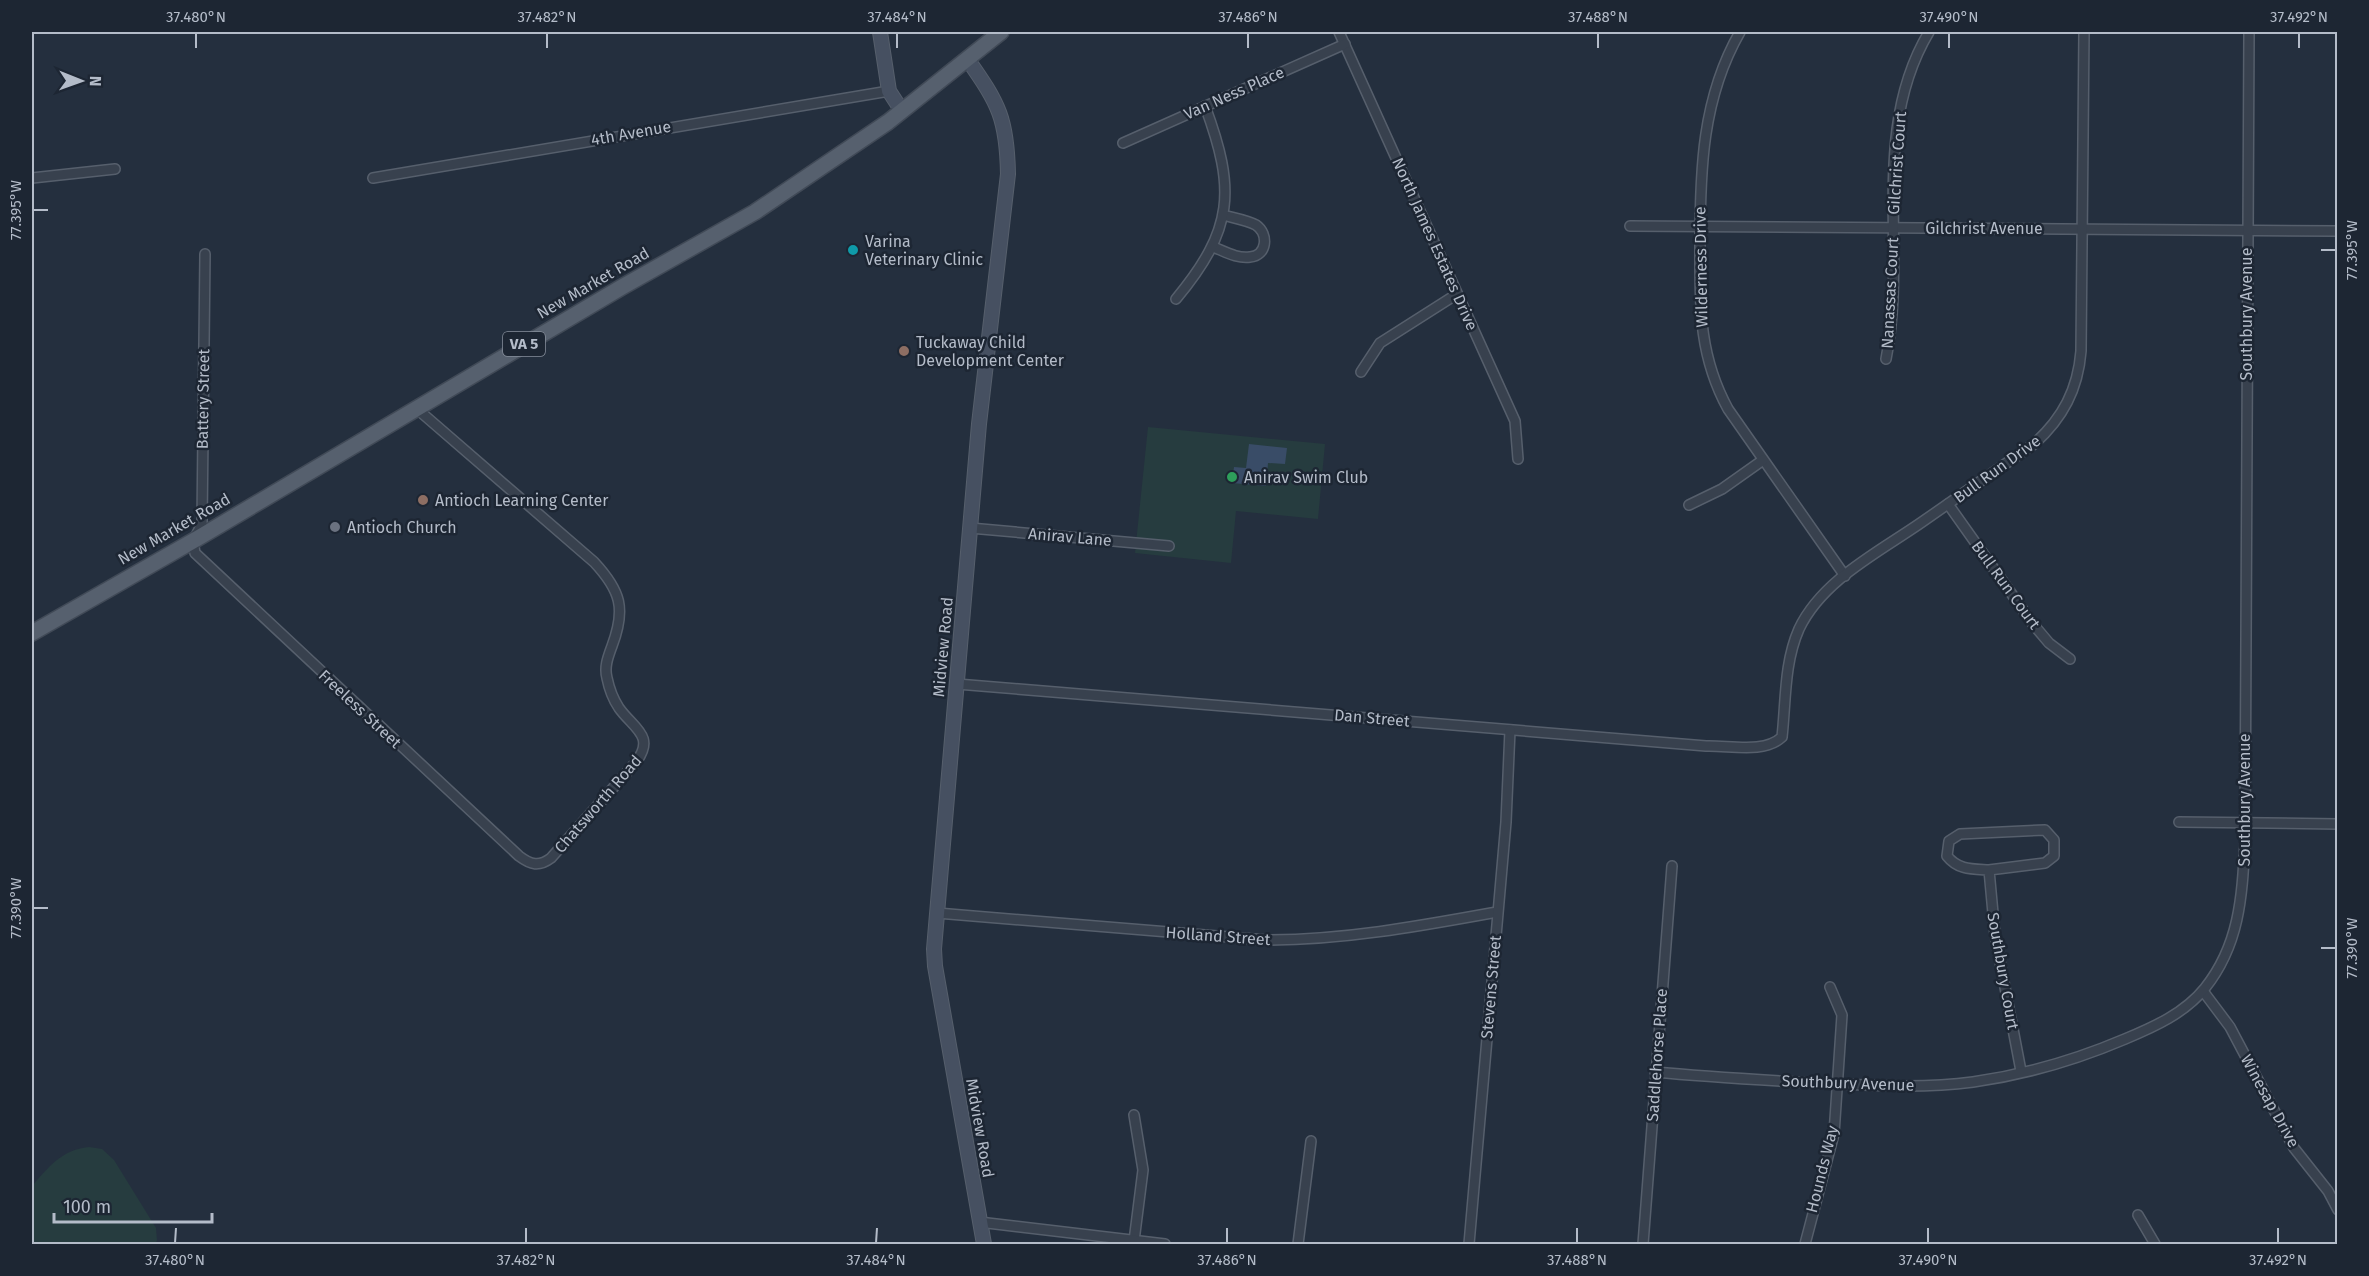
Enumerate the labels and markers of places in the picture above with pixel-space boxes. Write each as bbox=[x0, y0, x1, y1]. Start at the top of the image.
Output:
place label: Varina Veterinary Clinic bbox=[865, 232, 983, 269]
marker: Varina Veterinary Clinic bbox=[846, 243, 860, 257]
place label: Tuckaway Child Development Center bbox=[916, 333, 1065, 370]
marker: Tuckaway Child Development Center bbox=[897, 344, 911, 358]
place label: Anirav Swim Club bbox=[1244, 468, 1368, 487]
marker: Anirav Swim Club bbox=[1225, 470, 1239, 484]
place label: Antioch Learning Center bbox=[435, 491, 609, 510]
marker: Antioch Learning Center bbox=[416, 493, 430, 507]
place label: Antioch Church bbox=[347, 518, 457, 537]
marker: Antioch Church bbox=[328, 520, 342, 534]

